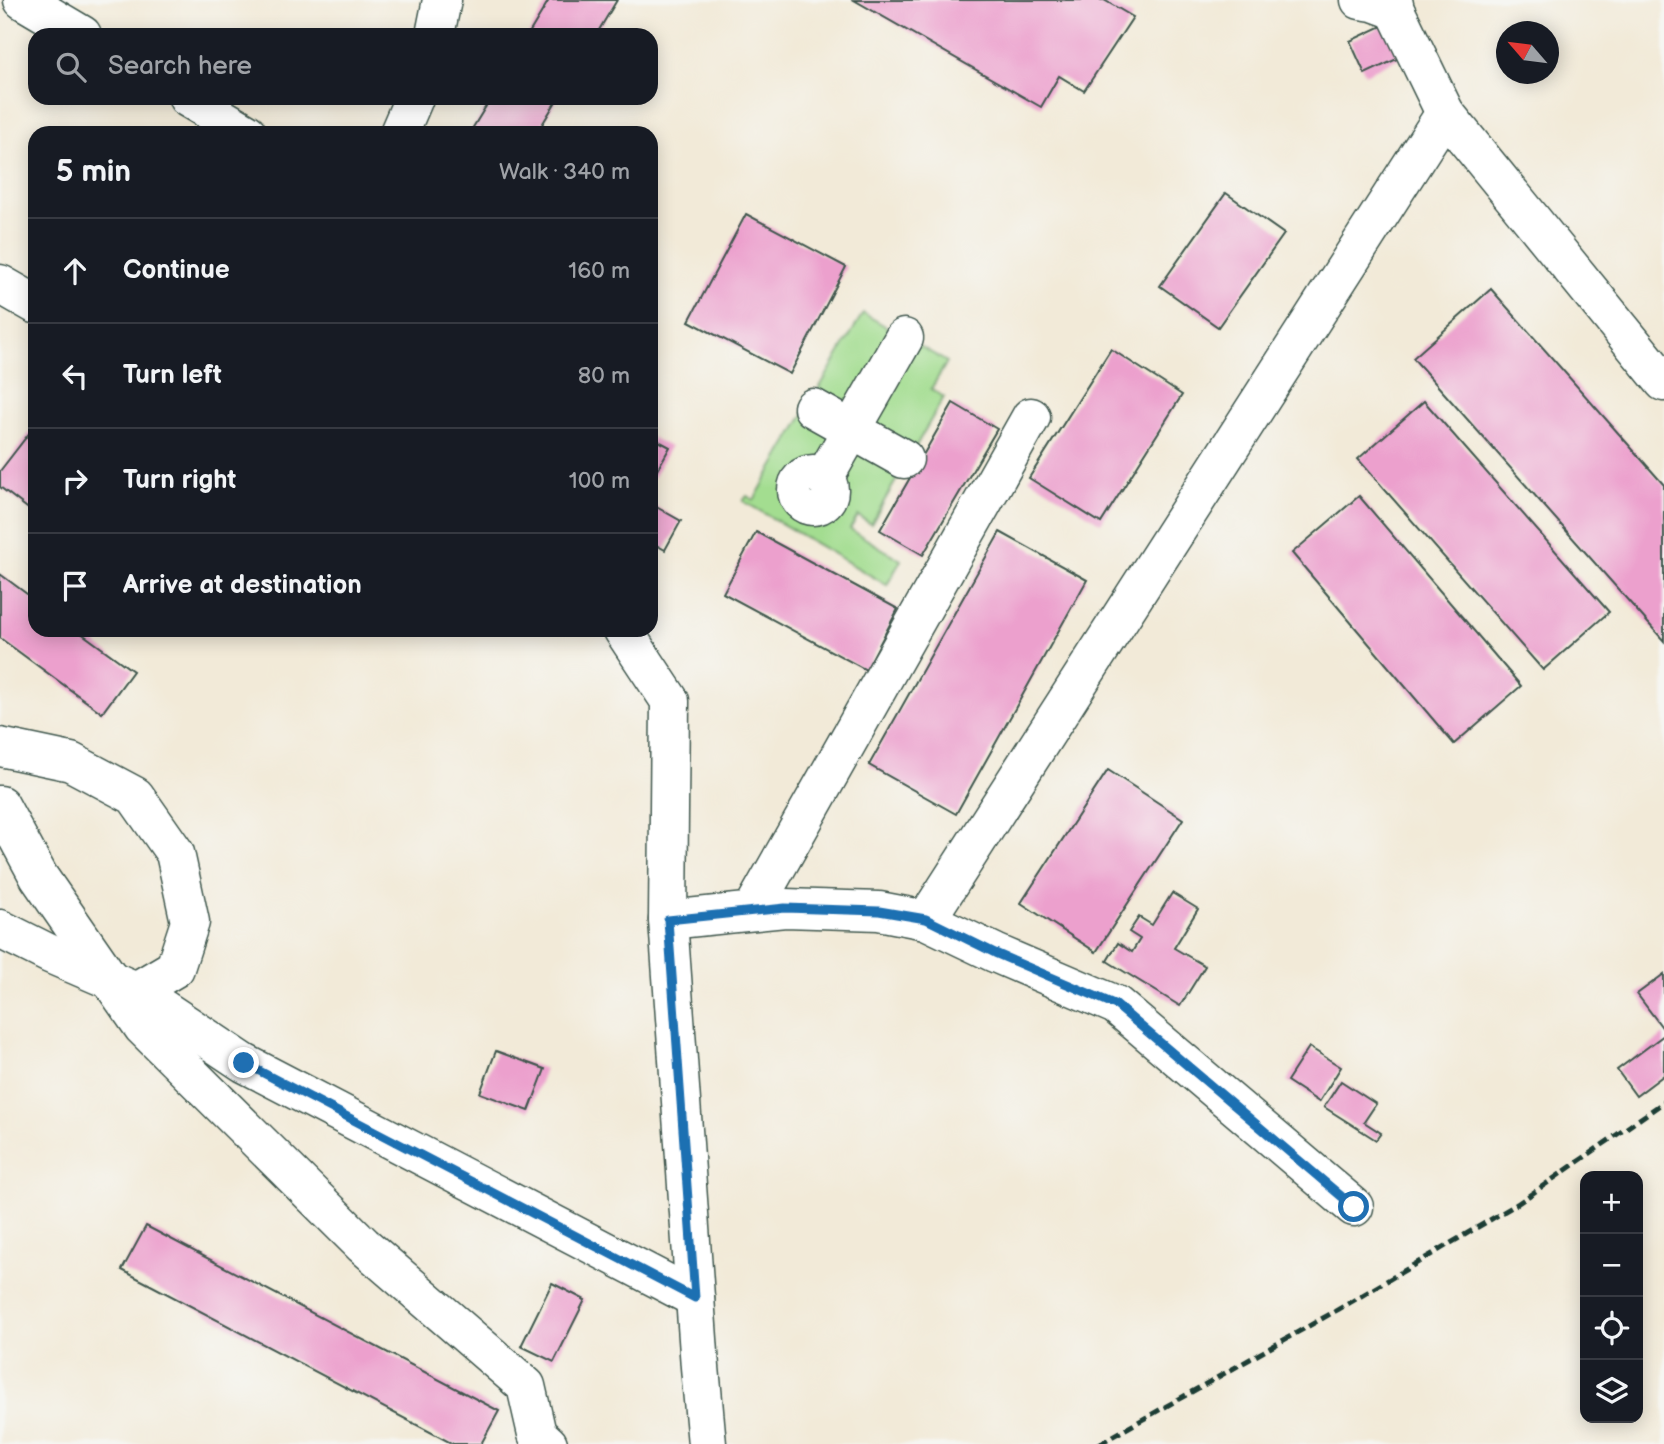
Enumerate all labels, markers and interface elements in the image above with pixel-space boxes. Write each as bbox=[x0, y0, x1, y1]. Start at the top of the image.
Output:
north arrow bbox=[1496, 21, 1559, 84]
search box bbox=[28, 28, 658, 105]
icon: search bbox=[52, 48, 90, 86]
text: Search here bbox=[108, 51, 252, 82]
text: 5 min bbox=[56, 154, 131, 190]
text: Walk · 340 m bbox=[499, 158, 630, 186]
icon: ahead bbox=[56, 252, 94, 290]
text: Continue bbox=[123, 255, 230, 286]
text: 160 m bbox=[568, 257, 630, 285]
icon: left bbox=[56, 357, 94, 395]
text: Turn left bbox=[123, 360, 222, 391]
text: 80 m bbox=[578, 362, 630, 390]
icon: right bbox=[56, 462, 94, 500]
text: Turn right bbox=[123, 465, 236, 496]
text: 100 m bbox=[569, 467, 630, 495]
icon: arrive bbox=[56, 567, 94, 605]
text: Arrive at destination bbox=[123, 570, 362, 601]
route end bbox=[228, 1047, 259, 1078]
map controls bbox=[1580, 1171, 1643, 1423]
button: + bbox=[1580, 1171, 1643, 1234]
route start bbox=[1338, 1191, 1369, 1222]
button: − bbox=[1580, 1234, 1643, 1297]
button: locate bbox=[1580, 1297, 1643, 1360]
button: layers bbox=[1580, 1360, 1643, 1423]

